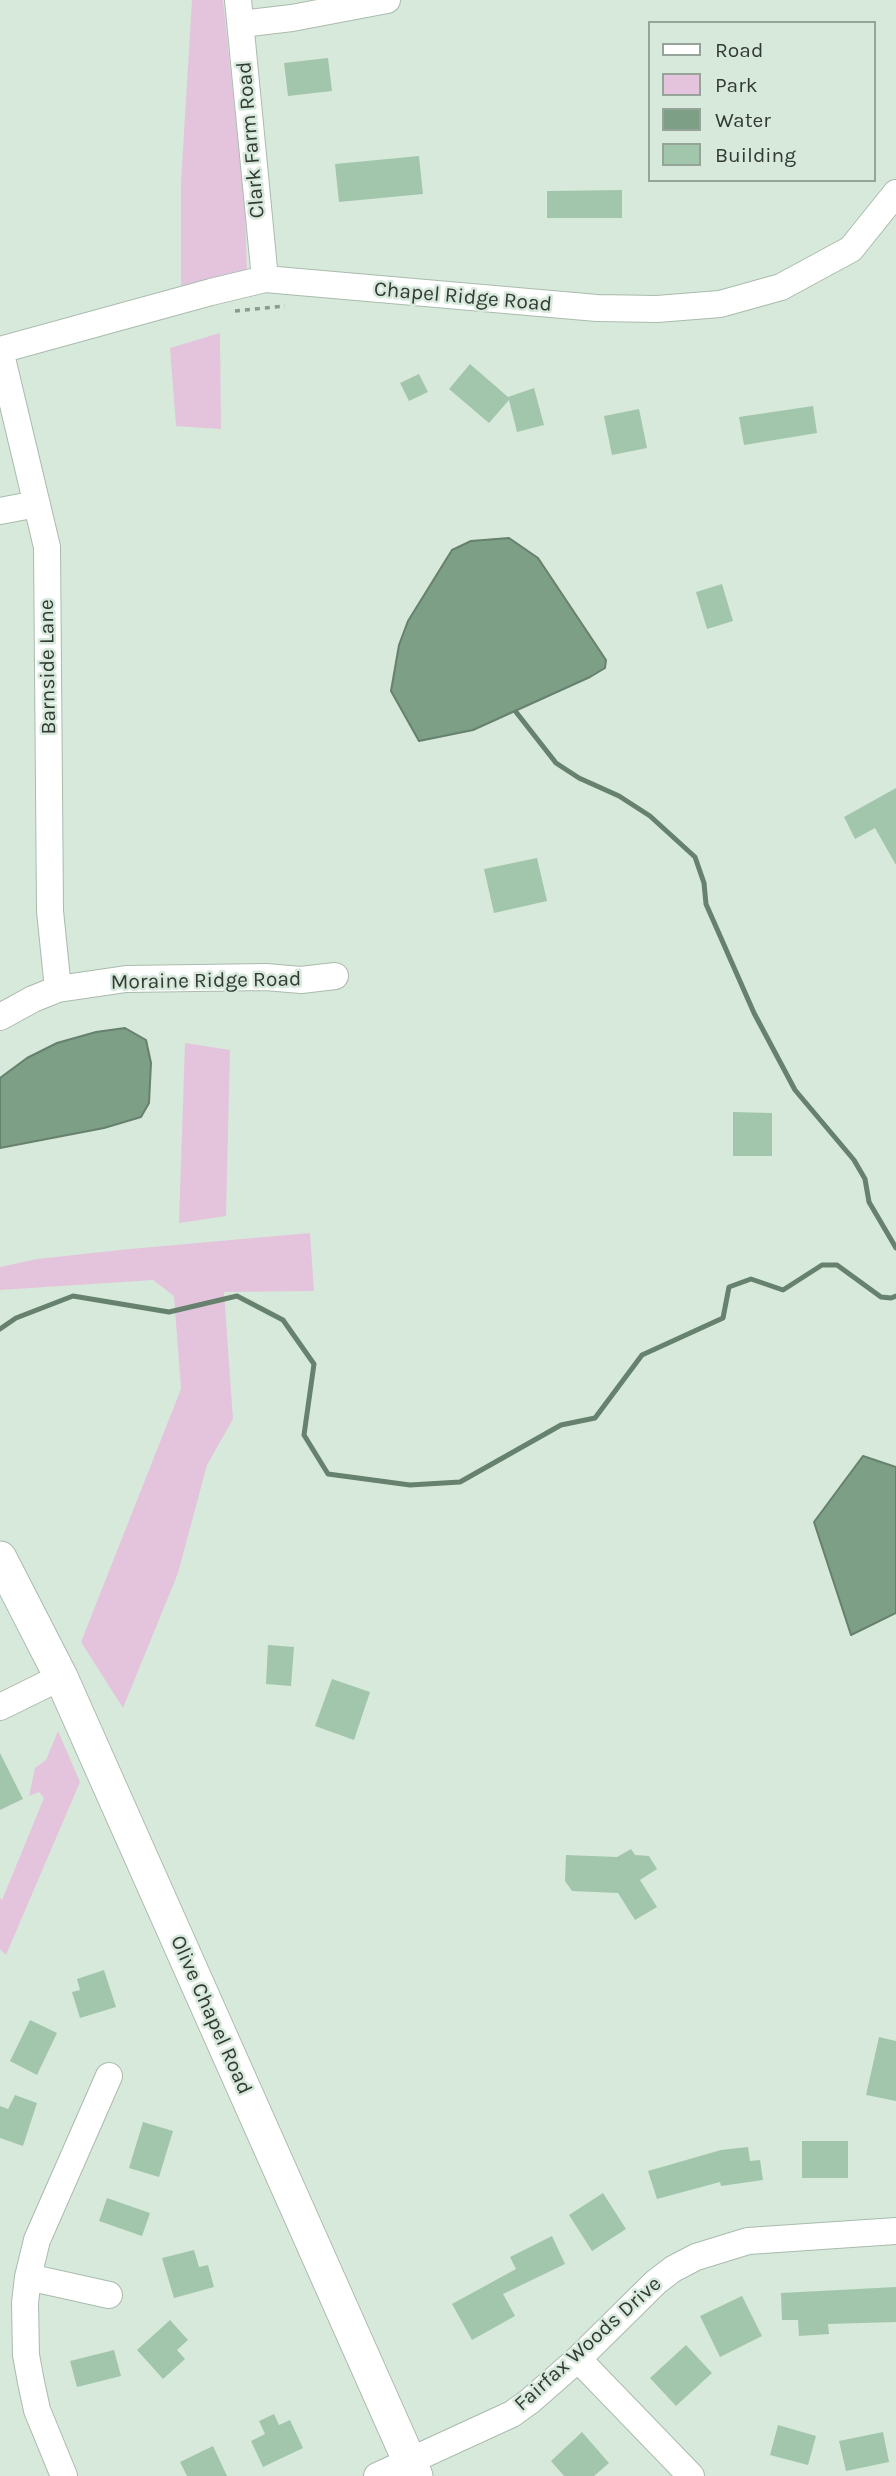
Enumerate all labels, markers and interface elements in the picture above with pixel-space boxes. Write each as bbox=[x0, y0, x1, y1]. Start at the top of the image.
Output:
legend bbox=[648, 21, 875, 182]
text: Road bbox=[715, 38, 763, 62]
street label: Clark Farm Road bbox=[232, 61, 270, 219]
text: Park bbox=[715, 73, 758, 97]
text: Water bbox=[715, 108, 771, 132]
text: Building bbox=[715, 143, 796, 167]
street label: Chapel Ridge Road bbox=[373, 277, 553, 317]
street label: Barnside Lane bbox=[34, 599, 62, 735]
street label: Moraine Ridge Road bbox=[110, 967, 302, 995]
street label: Olive Chapel Road bbox=[165, 1932, 257, 2098]
street label: Fairfax Woods Drive bbox=[509, 2271, 667, 2417]

